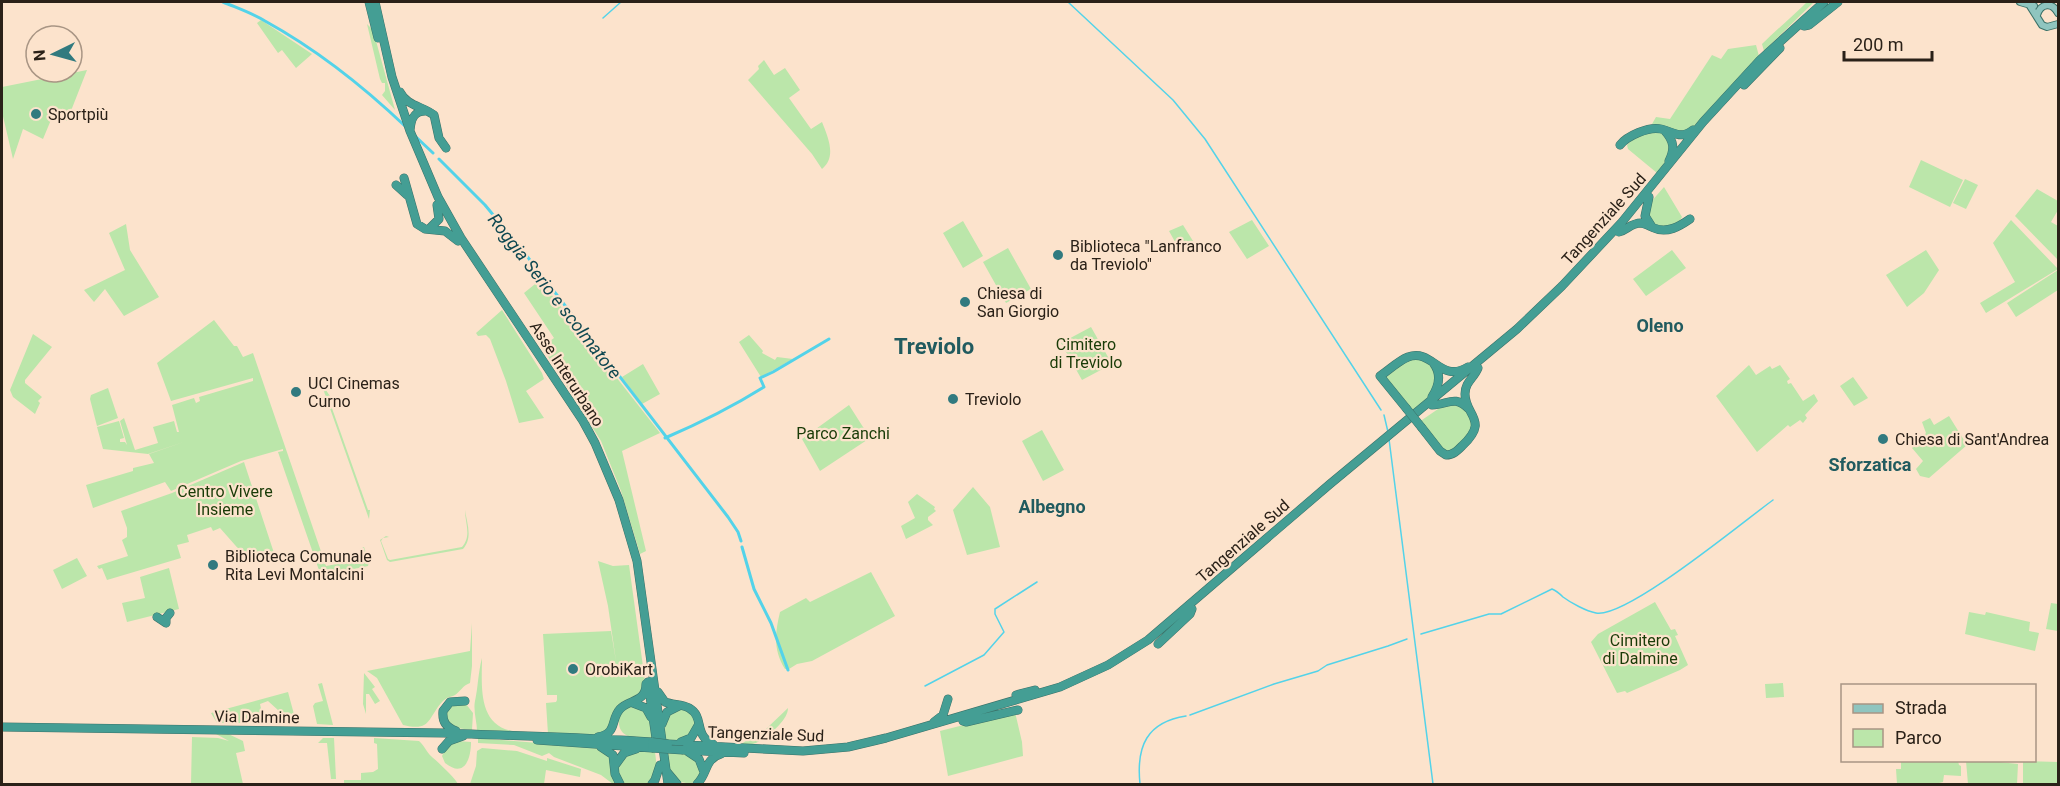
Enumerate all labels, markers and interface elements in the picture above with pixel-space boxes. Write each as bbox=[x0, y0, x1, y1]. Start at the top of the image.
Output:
north arrow bbox=[24, 24, 84, 84]
scale bar bbox=[1844, 24, 1932, 62]
text: 200 m bbox=[1853, 34, 1904, 55]
text: N bbox=[30, 49, 50, 62]
place label: Sportpiù bbox=[48, 105, 108, 124]
marker: Sportpiù bbox=[29, 107, 43, 121]
street label: Tangenziale Sud bbox=[1558, 169, 1650, 269]
water label: Roggia Serio e scolmatore bbox=[484, 209, 626, 383]
place label: Biblioteca "Lanfranco da Treviolo" bbox=[1070, 237, 1222, 274]
marker: Biblioteca "Lanfranco da Treviolo" bbox=[1051, 248, 1065, 262]
place label: Chiesa di San Giorgio bbox=[977, 284, 1059, 321]
marker: Chiesa di San Giorgio bbox=[958, 295, 972, 309]
district label: Oleno bbox=[1636, 315, 1684, 336]
street label: Asse Interurbano bbox=[526, 318, 608, 430]
district label: Treviolo bbox=[894, 334, 974, 359]
park label: Cimitero di Treviolo bbox=[1050, 335, 1122, 372]
place label: UCI Cinemas Curno bbox=[308, 374, 400, 411]
marker: UCI Cinemas Curno bbox=[289, 385, 303, 399]
place label: Treviolo bbox=[965, 390, 1021, 409]
marker: Treviolo bbox=[946, 392, 960, 406]
park label: Parco Zanchi bbox=[796, 424, 890, 443]
place label: Chiesa di Sant'Andrea bbox=[1895, 430, 2049, 449]
marker: Chiesa di Sant'Andrea bbox=[1876, 432, 1890, 446]
district label: Sforzatica bbox=[1829, 454, 1912, 475]
park label: Centro Vivere Insieme bbox=[177, 482, 273, 519]
district label: Albegno bbox=[1018, 496, 1086, 517]
street label: Tangenziale Sud bbox=[1193, 496, 1293, 586]
place label: Biblioteca Comunale Rita Levi Montalcini bbox=[225, 547, 372, 584]
marker: Biblioteca Comunale Rita Levi Montalcini bbox=[206, 558, 220, 572]
park label: Cimitero di Dalmine bbox=[1602, 631, 1678, 668]
place label: OrobiKart bbox=[585, 660, 653, 679]
marker: OrobiKart bbox=[566, 662, 580, 676]
legend bbox=[1841, 684, 2036, 762]
text: Strada bbox=[1895, 697, 1947, 718]
street label: Via Dalmine bbox=[214, 707, 300, 727]
street label: Tangenziale Sud bbox=[707, 722, 825, 746]
text: Parco bbox=[1895, 727, 1942, 748]

